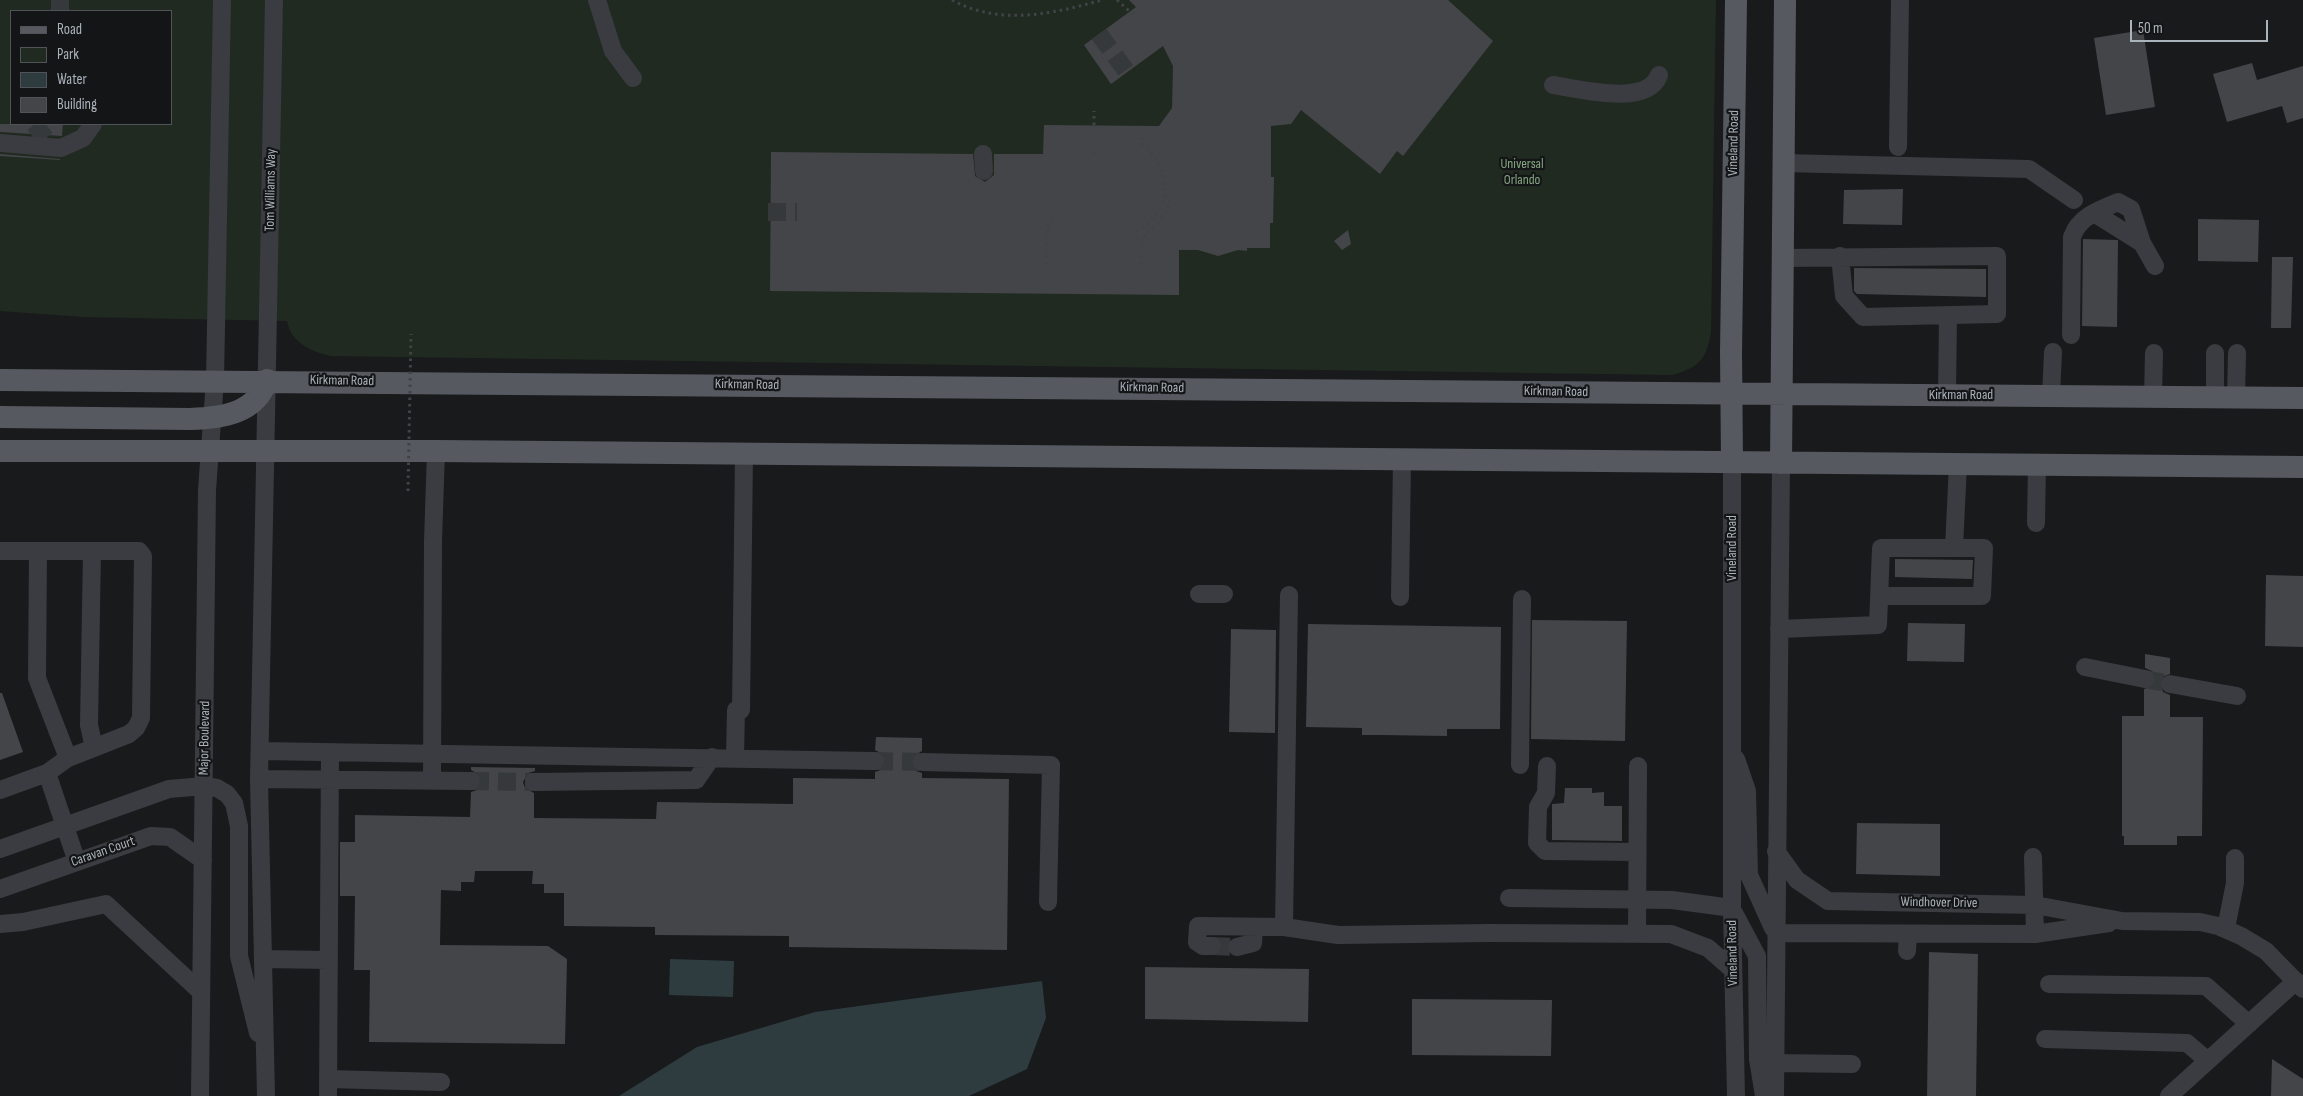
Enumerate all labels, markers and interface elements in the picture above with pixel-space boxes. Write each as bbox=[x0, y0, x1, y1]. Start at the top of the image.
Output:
legend bbox=[10, 10, 172, 125]
scale bar bbox=[2133, 10, 2270, 42]
text: 50 m bbox=[2138, 19, 2163, 38]
text: Road bbox=[57, 20, 82, 39]
text: Park bbox=[57, 45, 79, 64]
text: Water bbox=[57, 70, 87, 89]
text: Building bbox=[57, 95, 97, 114]
street label: Vineland Road bbox=[1725, 110, 1743, 176]
street label: Tom Williams Way bbox=[262, 149, 280, 231]
park label: Universal Orlando bbox=[1500, 156, 1544, 188]
street label: Kirkman Road bbox=[310, 372, 374, 390]
street label: Kirkman Road bbox=[715, 376, 779, 394]
street label: Kirkman Road bbox=[1120, 379, 1184, 397]
street label: Kirkman Road bbox=[1524, 383, 1588, 401]
street label: Kirkman Road bbox=[1929, 387, 1993, 403]
street label: Vineland Road bbox=[1724, 515, 1740, 581]
street label: Major Boulevard bbox=[196, 701, 214, 775]
street label: Caravan Court bbox=[69, 833, 137, 871]
street label: Windhover Drive bbox=[1900, 894, 1978, 912]
street label: Vineland Road bbox=[1724, 920, 1742, 986]

